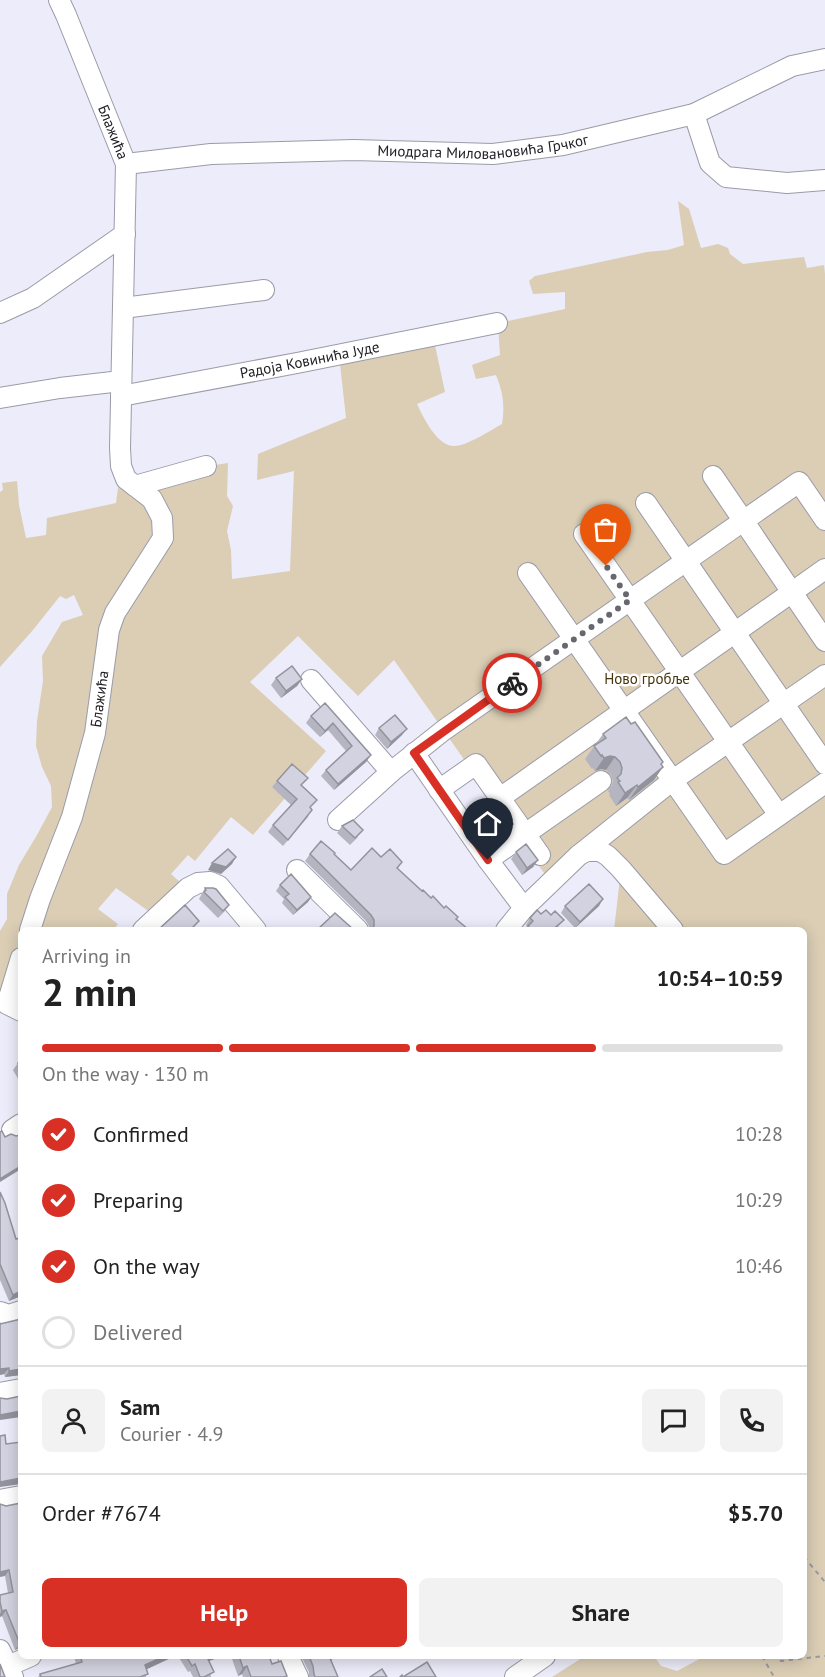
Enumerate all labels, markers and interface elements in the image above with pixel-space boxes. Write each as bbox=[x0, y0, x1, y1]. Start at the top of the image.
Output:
street label: Блажића bbox=[94, 102, 133, 162]
street label: Миодрага Миловановића Грчког bbox=[377, 129, 591, 163]
street label: Радоја Ковинића Јуде bbox=[238, 337, 381, 383]
pin bbox=[580, 504, 631, 566]
icon: bag bbox=[589, 513, 622, 546]
courier bbox=[482, 653, 542, 713]
icon: bike bbox=[496, 667, 529, 700]
street label: Блажића bbox=[86, 669, 112, 728]
park label: Ново гробље bbox=[604, 669, 690, 688]
pin bbox=[462, 798, 513, 860]
icon: home bbox=[471, 807, 504, 840]
text: Arriving in bbox=[42, 943, 131, 969]
text: 10:54–10:59 bbox=[657, 964, 783, 992]
text: 2 min bbox=[42, 966, 137, 1017]
text: On the way · 130 m bbox=[42, 1061, 209, 1087]
icon: check bbox=[42, 1118, 75, 1151]
text: Confirmed bbox=[93, 1120, 189, 1148]
text: 10:28 bbox=[735, 1121, 783, 1147]
icon: check bbox=[42, 1184, 75, 1217]
text: Preparing bbox=[93, 1186, 183, 1214]
text: 10:29 bbox=[735, 1187, 783, 1213]
icon: check bbox=[42, 1250, 75, 1283]
text: On the way bbox=[93, 1252, 200, 1280]
text: 10:46 bbox=[735, 1253, 783, 1279]
text: Delivered bbox=[93, 1318, 183, 1346]
button: person bbox=[42, 1389, 105, 1452]
button: chat bbox=[642, 1389, 705, 1452]
button: phone bbox=[720, 1389, 783, 1452]
text: Sam bbox=[120, 1393, 160, 1421]
text: Courier · 4.9 bbox=[120, 1421, 223, 1447]
text: Order #7674 bbox=[42, 1499, 161, 1527]
text: $5.70 bbox=[728, 1499, 783, 1527]
button: Help bbox=[42, 1578, 407, 1647]
button: Share bbox=[419, 1578, 783, 1647]

